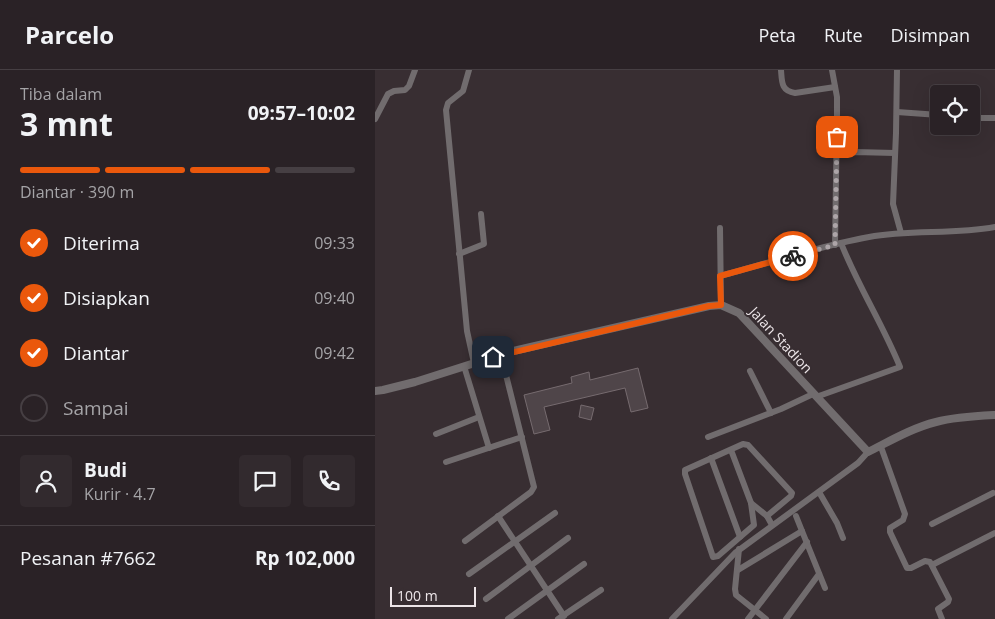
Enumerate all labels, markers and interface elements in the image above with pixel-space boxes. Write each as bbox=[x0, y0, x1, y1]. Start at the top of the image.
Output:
text: Parcelo bbox=[25, 18, 114, 51]
text: Peta bbox=[759, 23, 796, 47]
text: Rute bbox=[824, 23, 863, 47]
text: Disimpan bbox=[891, 23, 970, 47]
text: Tiba dalam bbox=[20, 83, 102, 105]
map controls bbox=[930, 85, 980, 135]
button: locate bbox=[930, 85, 980, 135]
text: 09:57–10:02 bbox=[248, 100, 355, 126]
text: 3 mnt bbox=[20, 102, 113, 145]
pin bbox=[816, 116, 858, 158]
icon: bag bbox=[823, 123, 851, 151]
text: Diantar · 390 m bbox=[20, 181, 134, 203]
icon: check bbox=[20, 229, 48, 257]
text: Diterima bbox=[63, 230, 140, 256]
courier bbox=[768, 231, 818, 281]
text: 09:33 bbox=[314, 232, 355, 254]
icon: bike bbox=[779, 242, 807, 270]
icon: check bbox=[20, 284, 48, 312]
text: Disiapkan bbox=[63, 285, 150, 311]
text: 09:40 bbox=[314, 287, 355, 309]
street label: Jalan Stadion bbox=[744, 301, 817, 377]
pin bbox=[472, 336, 514, 378]
icon: check bbox=[20, 339, 48, 367]
text: Diantar bbox=[63, 340, 129, 366]
text: 09:42 bbox=[314, 342, 355, 364]
icon: home bbox=[479, 343, 507, 371]
text: Sampai bbox=[63, 395, 129, 421]
button: person bbox=[20, 455, 72, 507]
button: chat bbox=[239, 455, 291, 507]
button: phone bbox=[303, 455, 355, 507]
text: Budi bbox=[84, 457, 127, 483]
text: Kurir · 4.7 bbox=[84, 483, 156, 505]
text: Pesanan #7662 bbox=[20, 545, 156, 571]
text: Rp 102,000 bbox=[255, 545, 355, 571]
scale bar bbox=[390, 584, 476, 607]
text: 100 m bbox=[397, 586, 438, 605]

